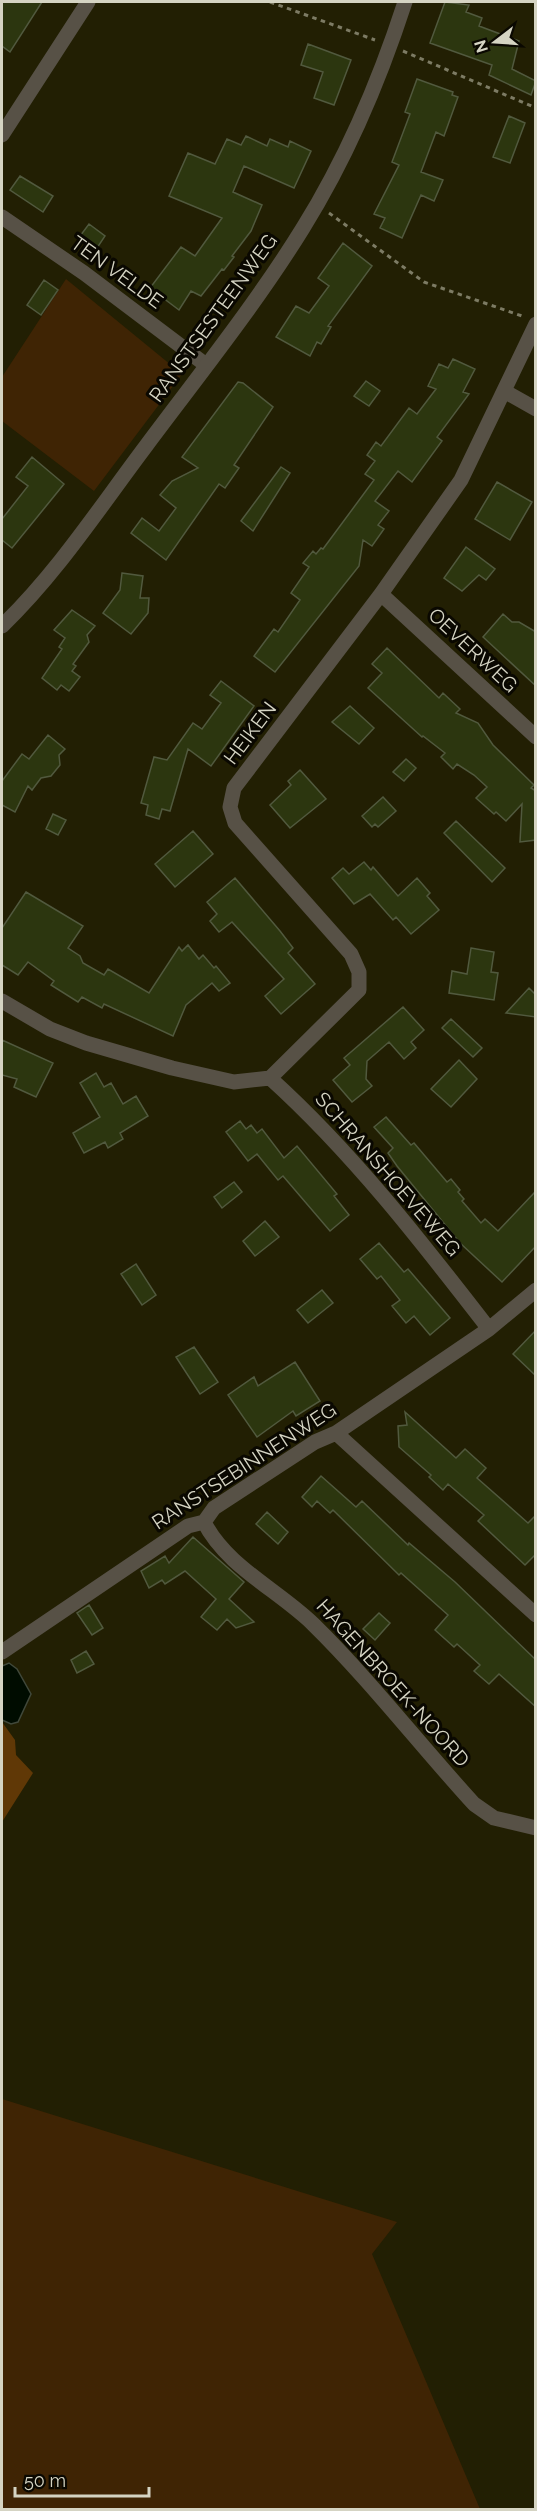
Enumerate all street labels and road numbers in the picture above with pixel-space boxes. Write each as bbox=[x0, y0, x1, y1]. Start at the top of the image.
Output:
street label: RANSTSESTEENWEG bbox=[144, 229, 282, 407]
street label: TEN VELDE bbox=[66, 231, 168, 313]
street label: OEVERWEG bbox=[424, 603, 522, 697]
street label: HEIKEN bbox=[219, 697, 281, 769]
street label: SCHRANSHOEVEWEG bbox=[310, 1087, 466, 1261]
street label: RANSTSEBINNENWEG bbox=[148, 1398, 340, 1534]
street label: HAGENBROEK-NOORD bbox=[311, 1594, 475, 1772]

